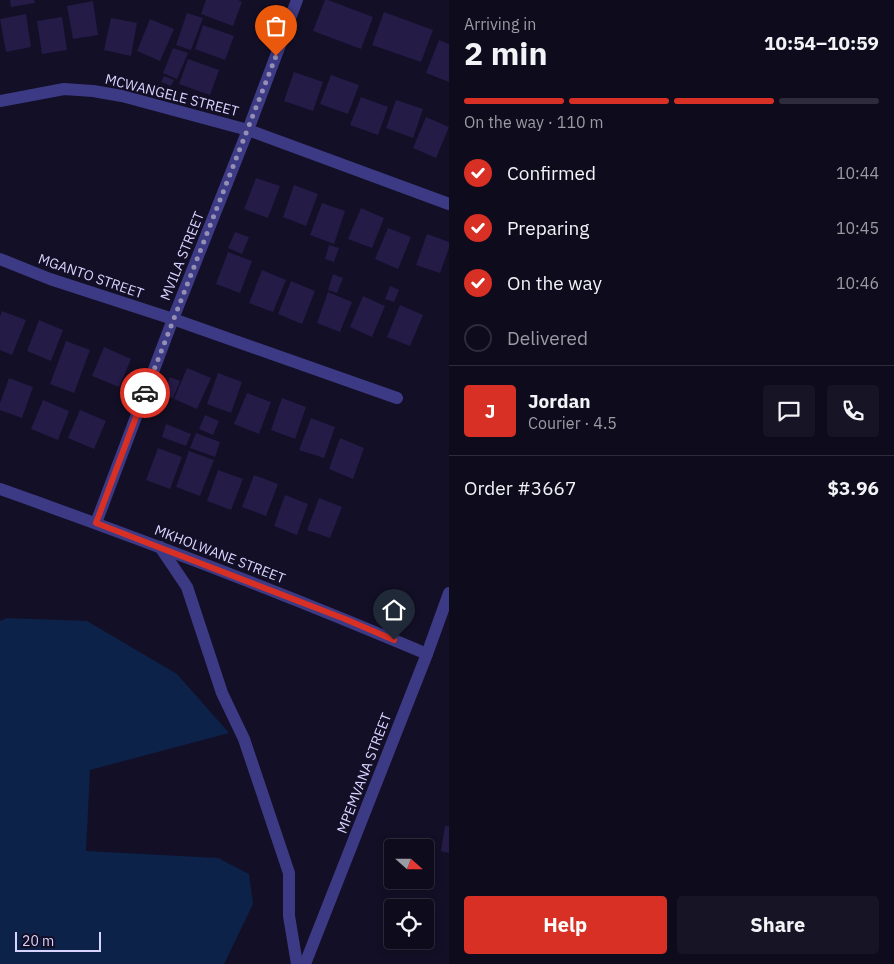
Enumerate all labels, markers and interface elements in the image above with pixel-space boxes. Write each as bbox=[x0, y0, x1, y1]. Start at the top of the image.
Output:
pin bbox=[255, 5, 297, 56]
icon: bag bbox=[262, 12, 290, 40]
text: Arriving in bbox=[464, 14, 536, 34]
text: 10:54–10:59 bbox=[764, 31, 879, 55]
text: 2 min bbox=[464, 32, 548, 74]
street label: MCWANGELE STREET bbox=[103, 70, 241, 120]
text: On the way · 110 m bbox=[464, 112, 603, 132]
icon: check bbox=[464, 159, 492, 187]
text: Confirmed bbox=[507, 161, 596, 185]
text: 10:44 bbox=[836, 163, 879, 183]
street label: MVILA STREET bbox=[156, 209, 208, 303]
icon: check bbox=[464, 214, 492, 242]
text: Preparing bbox=[507, 216, 589, 240]
text: 10:45 bbox=[836, 218, 879, 238]
street label: MGANTO STREET bbox=[36, 250, 146, 302]
icon: check bbox=[464, 269, 492, 297]
text: On the way bbox=[507, 271, 602, 295]
text: 10:46 bbox=[836, 273, 879, 293]
text: Delivered bbox=[507, 326, 588, 350]
courier bbox=[120, 368, 170, 418]
icon: car bbox=[131, 379, 159, 407]
button: chat bbox=[763, 385, 815, 437]
button: phone bbox=[827, 385, 879, 437]
text: Jordan bbox=[528, 389, 591, 413]
text: J bbox=[485, 399, 495, 423]
text: Courier · 4.5 bbox=[528, 413, 617, 433]
text: Order #3667 bbox=[464, 476, 576, 500]
text: $3.96 bbox=[827, 476, 879, 500]
street label: MKHOLWANE STREET bbox=[152, 521, 288, 587]
pin bbox=[373, 589, 415, 640]
icon: home bbox=[380, 596, 408, 624]
street label: MPEMVANA STREET bbox=[333, 710, 395, 836]
north arrow bbox=[384, 839, 434, 889]
map controls bbox=[384, 839, 434, 949]
button: Help bbox=[464, 896, 667, 954]
button: Share bbox=[677, 896, 879, 954]
button: locate bbox=[384, 899, 434, 949]
scale bar bbox=[15, 929, 101, 952]
text: 20 m bbox=[22, 932, 54, 950]

